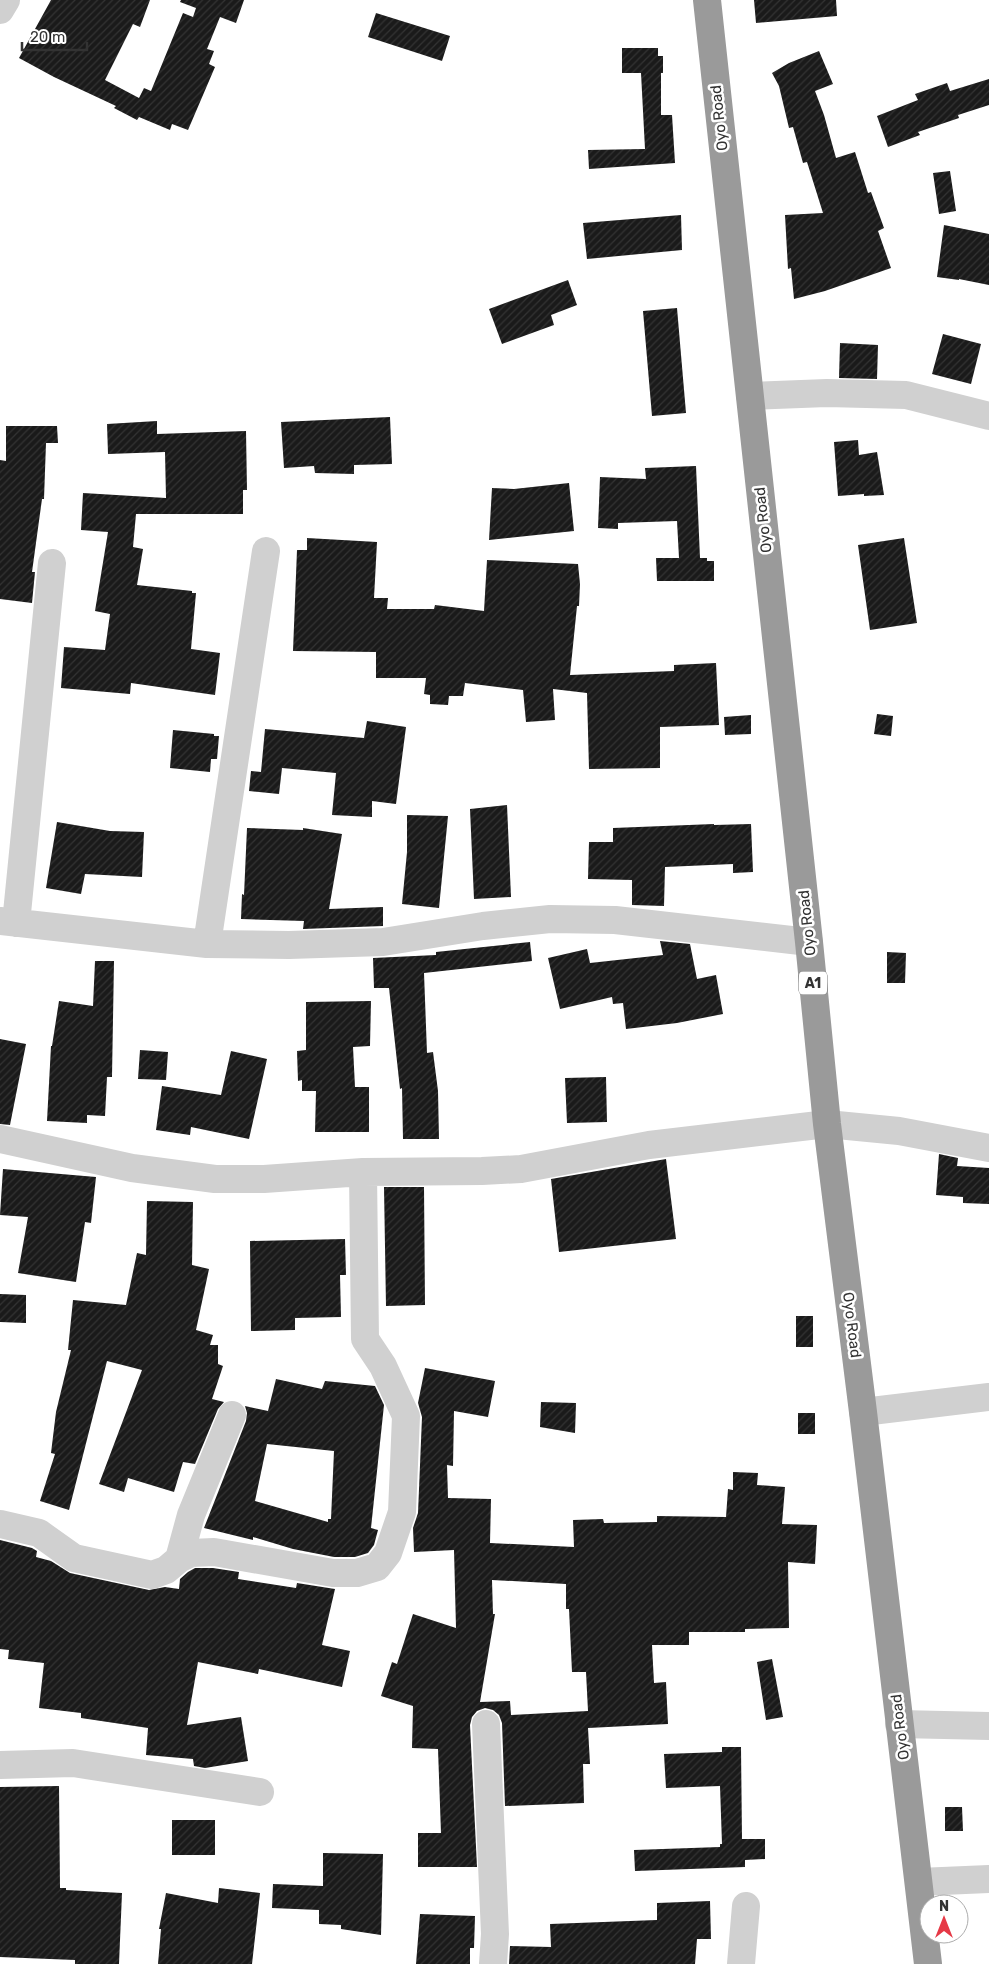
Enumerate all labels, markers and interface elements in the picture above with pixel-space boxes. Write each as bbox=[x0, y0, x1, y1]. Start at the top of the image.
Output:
scale bar bbox=[22, 20, 88, 52]
text: 20 m bbox=[30, 28, 65, 46]
street label: Oyo Road bbox=[707, 84, 731, 152]
street label: Oyo Road bbox=[751, 486, 775, 554]
street label: Oyo Road bbox=[795, 889, 819, 957]
road number: A1 bbox=[799, 971, 827, 994]
street label: Oyo Road bbox=[839, 1291, 865, 1359]
street label: Oyo Road bbox=[887, 1693, 913, 1761]
north arrow bbox=[919, 1894, 969, 1944]
text: N bbox=[939, 1898, 949, 1915]

